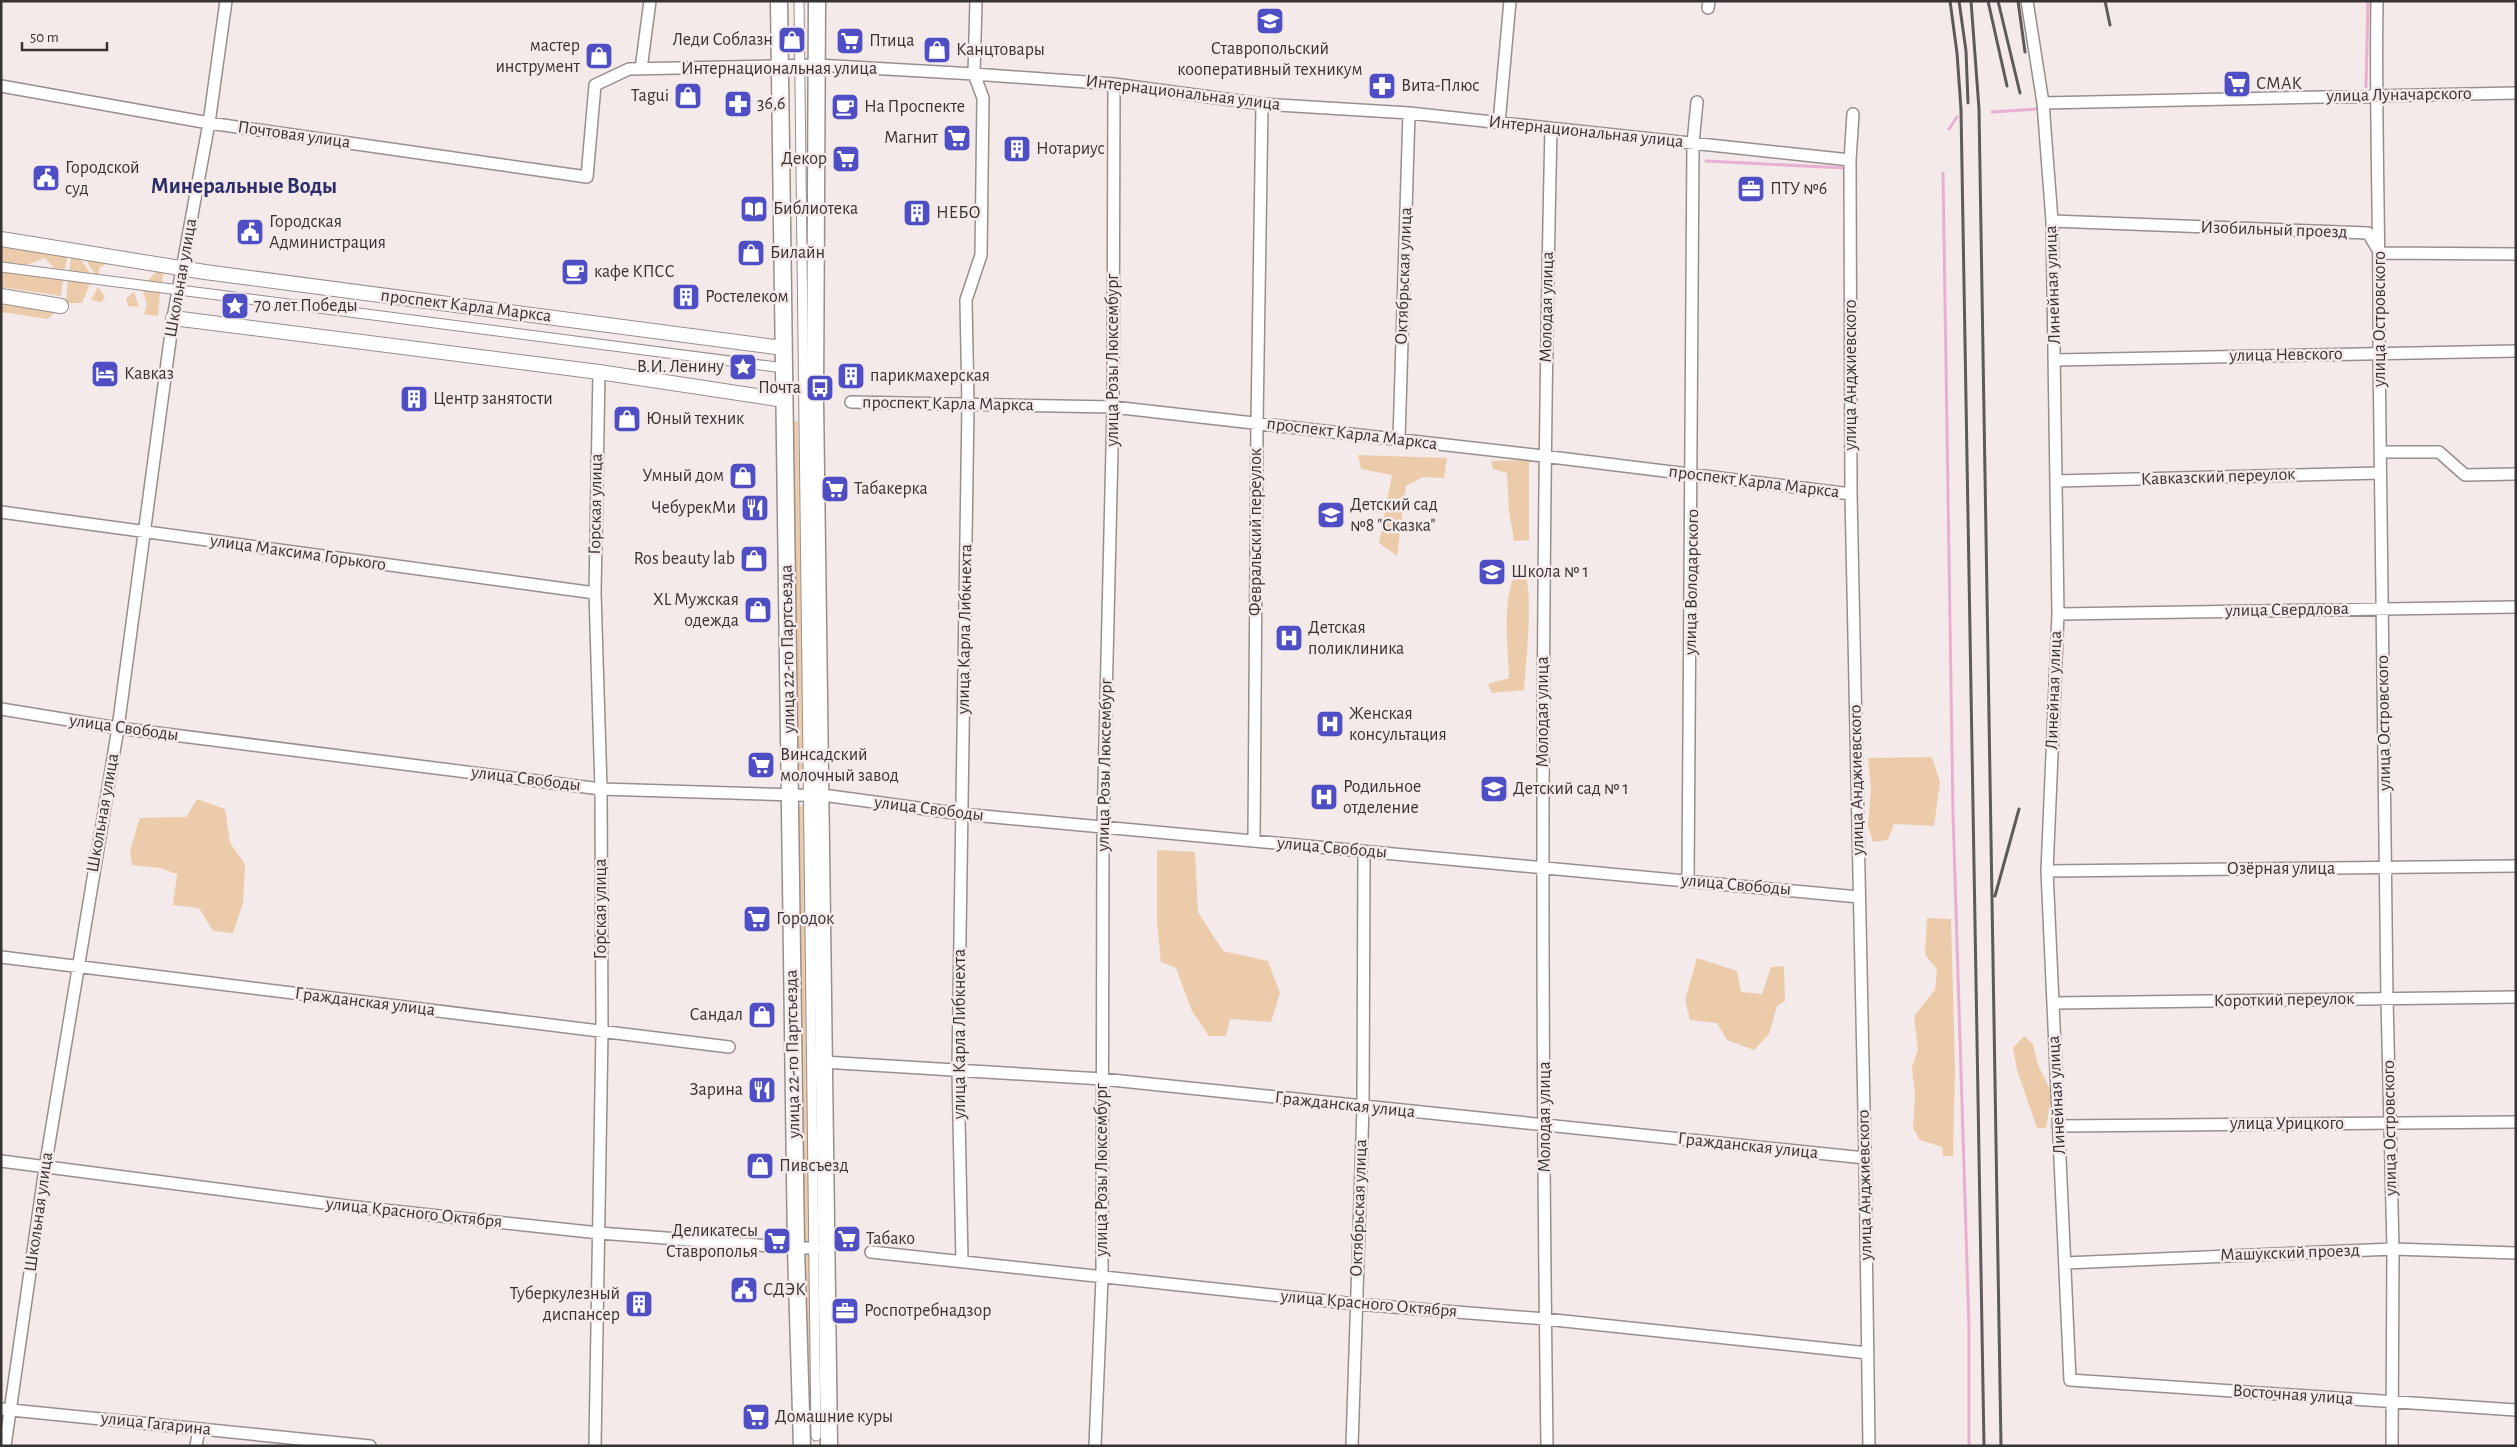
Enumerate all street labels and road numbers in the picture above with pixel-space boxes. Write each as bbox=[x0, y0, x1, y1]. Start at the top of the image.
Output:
street label: Интернациональная улица bbox=[681, 60, 877, 78]
street label: Интернациональная улица bbox=[1085, 72, 1281, 114]
street label: улица Луначарского bbox=[2325, 85, 2472, 105]
street label: Интернациональная улица bbox=[1487, 113, 1685, 151]
street label: Почтовая улица bbox=[236, 118, 352, 152]
street label: Октябрьская улица bbox=[1392, 207, 1415, 345]
street label: Школьная улица bbox=[162, 217, 200, 339]
street label: Изобильный проезд bbox=[2200, 217, 2348, 242]
street label: Линейная улица bbox=[2042, 225, 2064, 345]
street label: Молодая улица bbox=[1537, 251, 1557, 363]
street label: улица Островского bbox=[2371, 251, 2389, 388]
street label: улица Розы Люксембург bbox=[1103, 273, 1122, 447]
street label: проспект Карла Маркса bbox=[380, 287, 552, 325]
street label: улица Анджиевского bbox=[1842, 300, 1860, 451]
street label: улица Невского bbox=[2228, 345, 2343, 365]
street label: проспект Карла Маркса bbox=[862, 394, 1034, 414]
street label: проспект Карла Маркса bbox=[1266, 415, 1438, 453]
street label: Февральский переулок bbox=[1247, 447, 1265, 616]
street label: Горская улица bbox=[586, 453, 606, 555]
street label: проспект Карла Маркса bbox=[1668, 463, 1840, 501]
street label: Кавказский переулок bbox=[2140, 465, 2296, 489]
street label: улица Володарского bbox=[1682, 509, 1702, 656]
street label: улица Максима Горького bbox=[208, 532, 387, 574]
street label: улица Карла Либкнехта bbox=[953, 544, 975, 715]
street label: улица 22-го Партсъезда bbox=[778, 565, 798, 734]
street label: улица Свердлова bbox=[2224, 600, 2349, 620]
street label: Линейная улица bbox=[2043, 630, 2065, 750]
street label: улица Островского bbox=[2374, 655, 2394, 792]
street label: Молодая улица bbox=[1534, 656, 1552, 768]
street label: улица Розы Люксембург bbox=[1093, 678, 1116, 853]
street label: улица Анджиевского bbox=[1847, 704, 1867, 857]
street label: улица Свободы bbox=[67, 710, 180, 745]
street label: Школьная улица bbox=[84, 752, 122, 874]
street label: улица Свободы bbox=[469, 762, 582, 795]
street label: улица Свободы bbox=[872, 792, 985, 825]
street label: улица Свободы bbox=[1275, 833, 1388, 862]
street label: Горская улица bbox=[592, 858, 610, 960]
street label: Озёрная улица bbox=[2227, 860, 2335, 878]
street label: улица Свободы bbox=[1679, 870, 1792, 899]
street label: улица Карла Либкнехта bbox=[950, 949, 969, 1120]
street label: улица 22-го Партсъезда bbox=[783, 970, 803, 1139]
street label: Гражданская улица bbox=[294, 984, 436, 1020]
street label: Короткий переулок bbox=[2214, 990, 2355, 1010]
street label: Линейная улица bbox=[2045, 1035, 2069, 1155]
street label: улица Островского bbox=[2380, 1060, 2400, 1197]
street label: Молодая улица bbox=[1536, 1061, 1554, 1173]
street label: улица Розы Люксембург bbox=[1092, 1083, 1111, 1257]
street label: Гражданская улица bbox=[1274, 1089, 1416, 1121]
street label: улица Анджиевского bbox=[1855, 1109, 1875, 1262]
street label: улица Урицкого bbox=[2229, 1115, 2344, 1133]
street label: Гражданская улица bbox=[1677, 1130, 1819, 1162]
street label: Октябрьская улица bbox=[1347, 1139, 1370, 1277]
street label: Школьная улица bbox=[22, 1151, 56, 1273]
street label: улица Красного Октября bbox=[324, 1194, 503, 1231]
street label: Машукский проезд bbox=[2220, 1242, 2360, 1264]
street label: улица Красного Октября bbox=[1279, 1286, 1458, 1321]
street label: Восточная улица bbox=[2232, 1382, 2354, 1408]
street label: улица Гагарина bbox=[99, 1409, 212, 1439]

